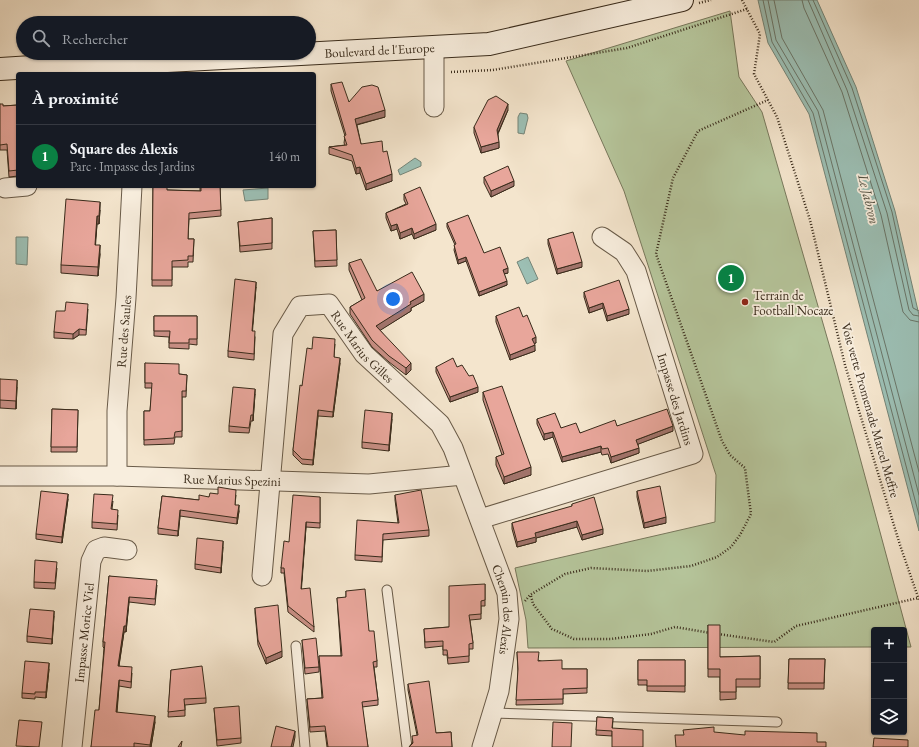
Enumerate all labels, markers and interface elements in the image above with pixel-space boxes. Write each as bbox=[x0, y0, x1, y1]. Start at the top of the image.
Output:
search box bbox=[16, 16, 316, 60]
icon: search bbox=[30, 27, 52, 49]
text: Rechercher bbox=[62, 29, 128, 48]
street label: Boulevard de l'Europe bbox=[324, 39, 435, 62]
text: À proximité bbox=[32, 87, 118, 109]
text: Square des Alexis bbox=[70, 139, 178, 158]
text: 1 bbox=[42, 148, 48, 165]
text: 140 m bbox=[269, 148, 300, 165]
text: Parc · Impasse des Jardins bbox=[70, 158, 195, 175]
water label: Le Jabron bbox=[854, 171, 884, 226]
pin: 1 bbox=[718, 263, 744, 293]
place label: Terrain de Football Nocaze bbox=[753, 287, 833, 319]
your location bbox=[383, 289, 403, 309]
street label: Rue des Saules bbox=[112, 295, 135, 368]
marker: Terrain de Football Nocaze bbox=[740, 297, 750, 307]
street label: Rue Marius Gilles bbox=[327, 307, 397, 386]
street label: Voie verte Promenade Marcel Meffre bbox=[837, 321, 904, 499]
street label: Impasse des Jardins bbox=[653, 351, 698, 447]
street label: Rue Marius Spezini bbox=[183, 470, 281, 490]
street label: Chemin des Alexis bbox=[488, 562, 517, 656]
street label: Impasse Morice Viel bbox=[71, 582, 98, 683]
map controls bbox=[871, 627, 907, 735]
button: + bbox=[871, 627, 907, 663]
button: − bbox=[871, 663, 907, 699]
button: layers bbox=[871, 699, 907, 735]

